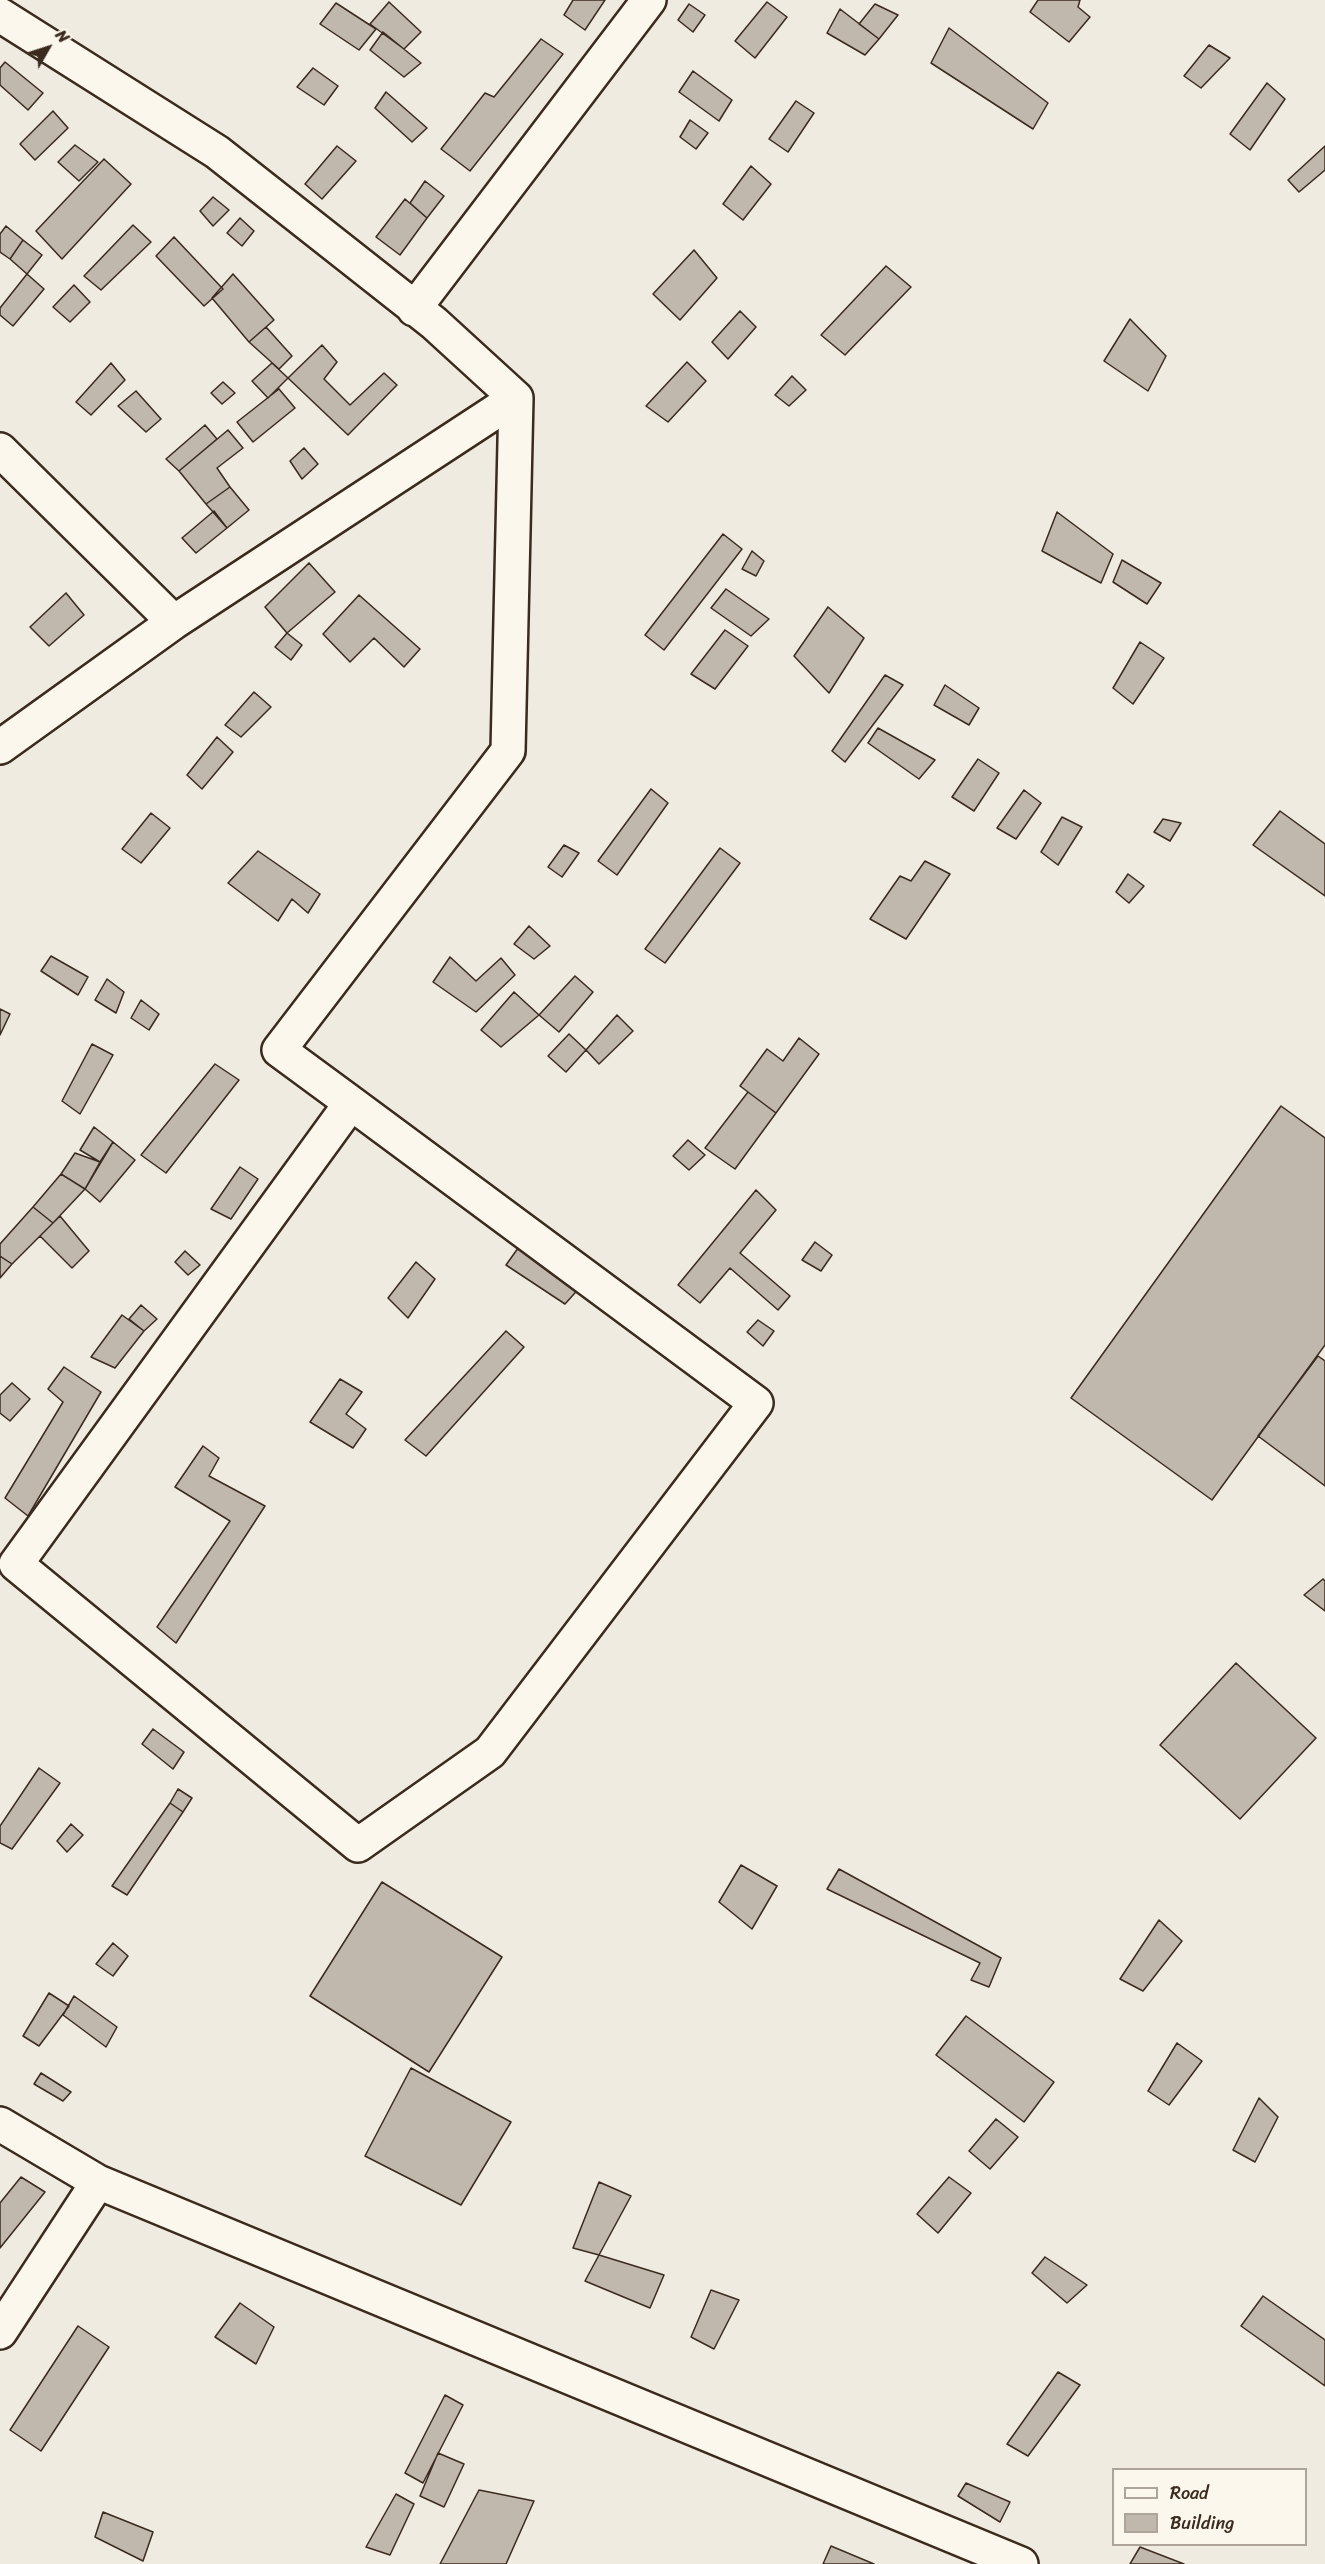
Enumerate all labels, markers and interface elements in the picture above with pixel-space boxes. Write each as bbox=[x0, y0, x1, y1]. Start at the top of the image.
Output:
north arrow bbox=[18, 18, 78, 78]
text: N bbox=[48, 23, 77, 50]
legend bbox=[1112, 2468, 1307, 2546]
text: Road bbox=[1170, 2477, 1209, 2509]
text: Building bbox=[1170, 2507, 1234, 2539]

